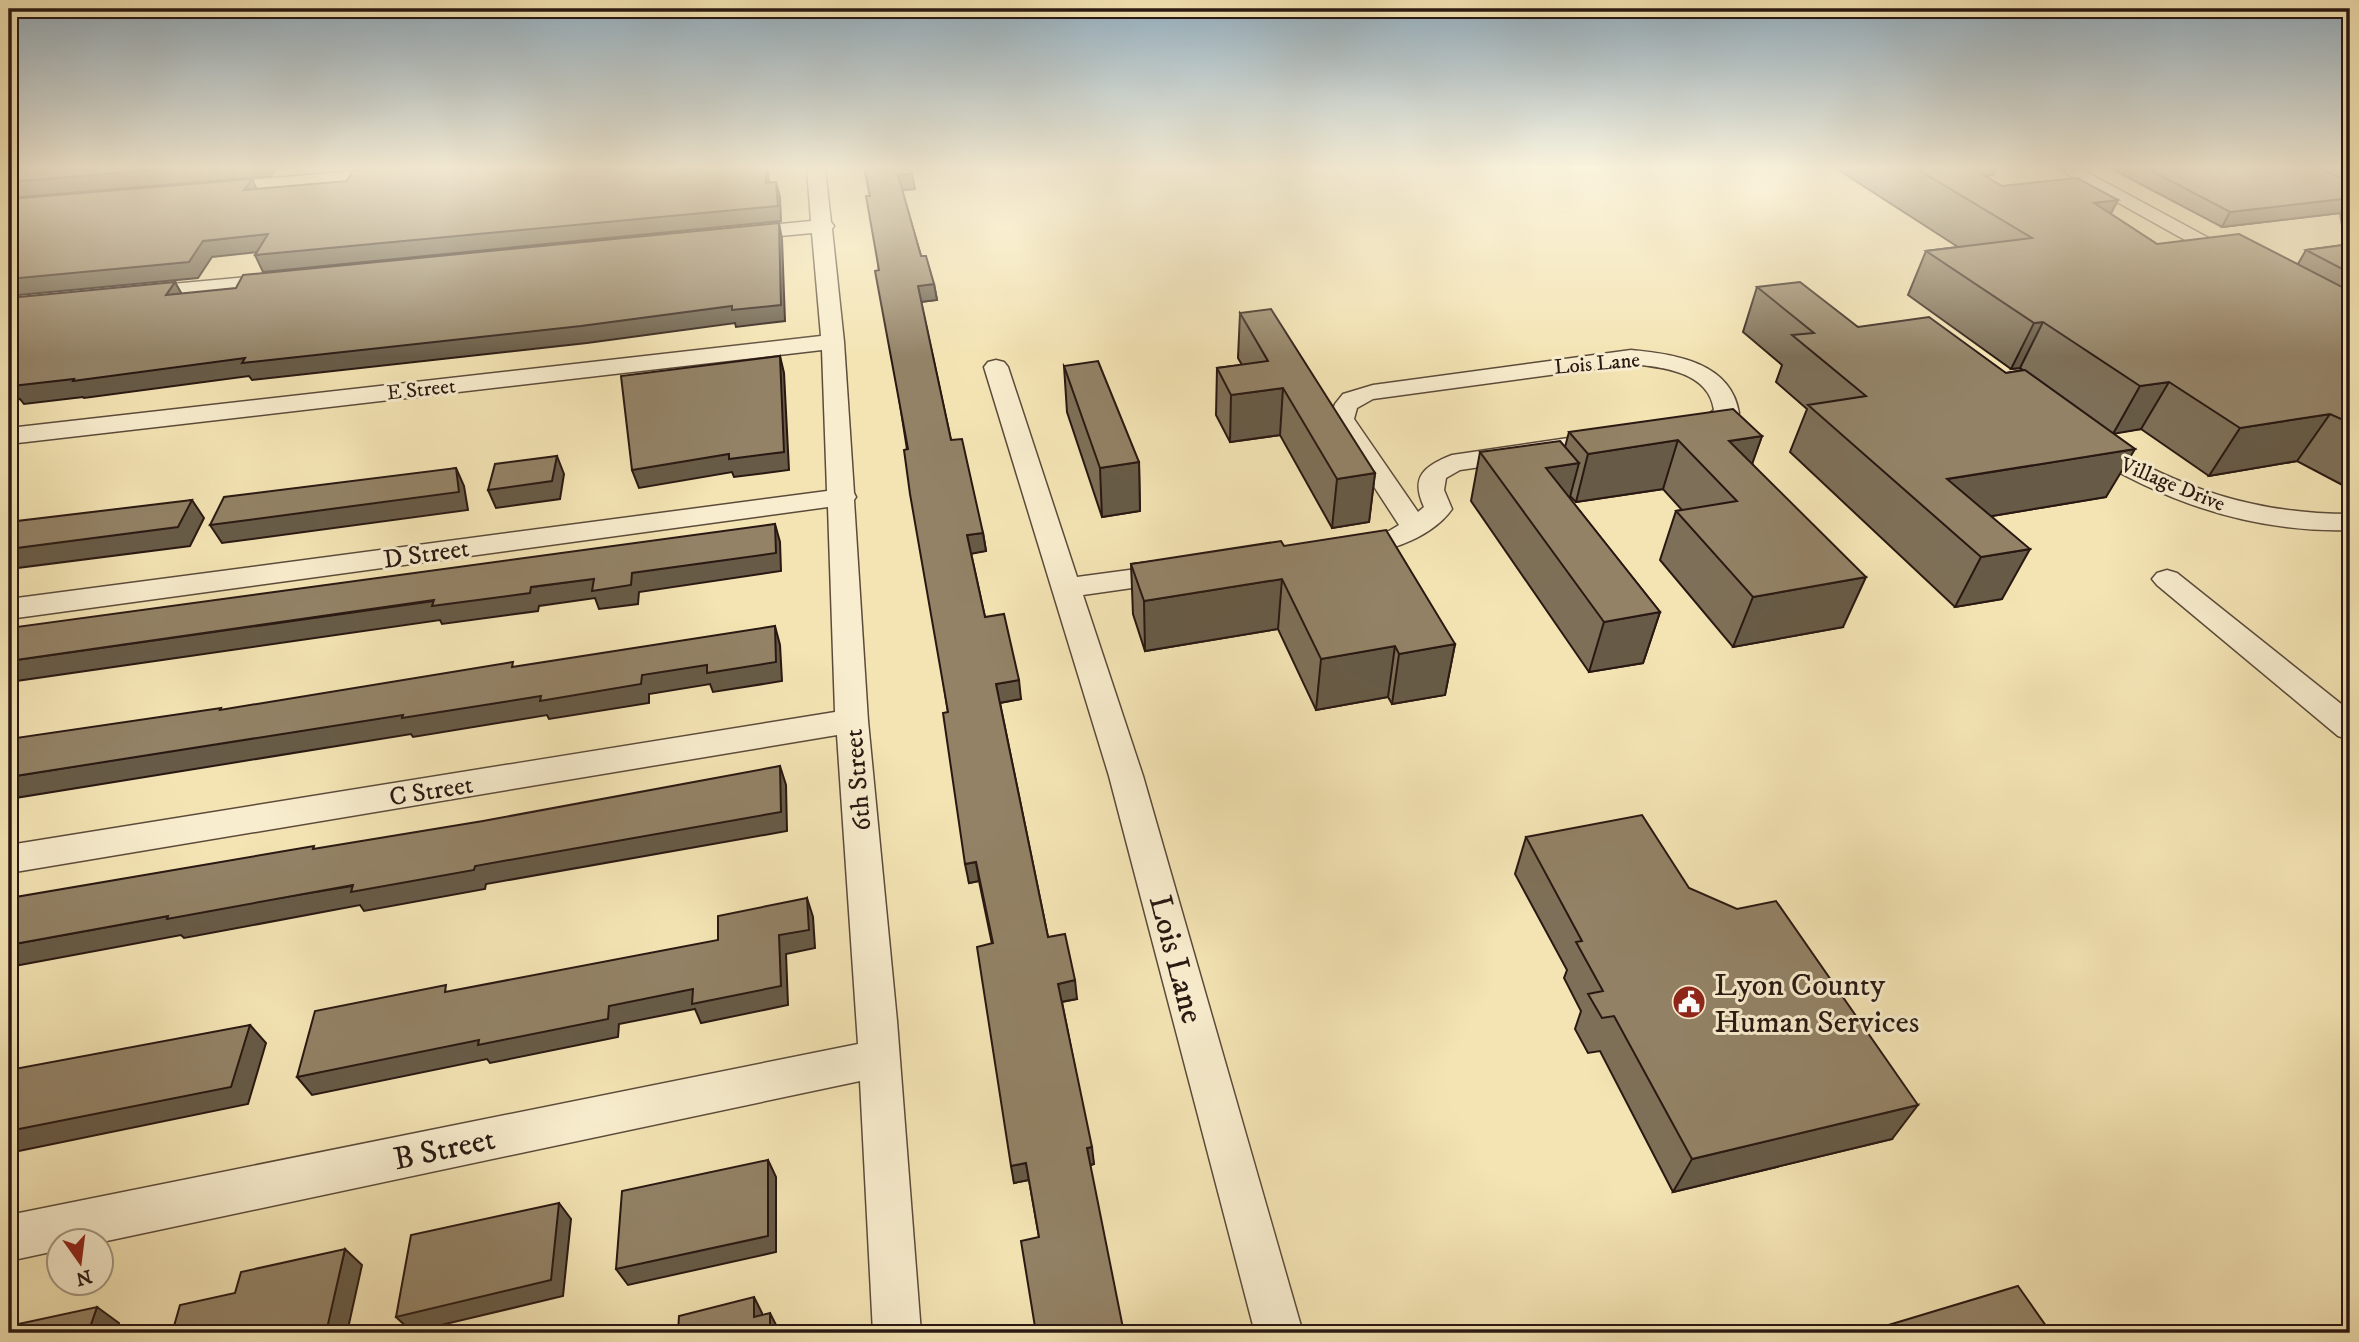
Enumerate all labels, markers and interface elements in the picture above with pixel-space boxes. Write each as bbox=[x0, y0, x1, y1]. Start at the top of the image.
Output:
street label: Lois Lane bbox=[1553, 347, 1641, 381]
street label: E Street bbox=[385, 373, 457, 407]
street label: Village Drive bbox=[2116, 452, 2229, 518]
street label: D Street bbox=[381, 532, 471, 577]
street label: 6th Street bbox=[838, 727, 879, 832]
street label: C Street bbox=[387, 769, 475, 814]
street label: Lois Lane bbox=[1139, 891, 1211, 1028]
place label: Lyon County Human Services bbox=[1714, 966, 1919, 1043]
public building icon: Lyon County Human Services bbox=[1670, 983, 1708, 1021]
street label: B Street bbox=[390, 1120, 499, 1180]
north arrow bbox=[46, 1226, 116, 1296]
text: N bbox=[73, 1264, 94, 1290]

